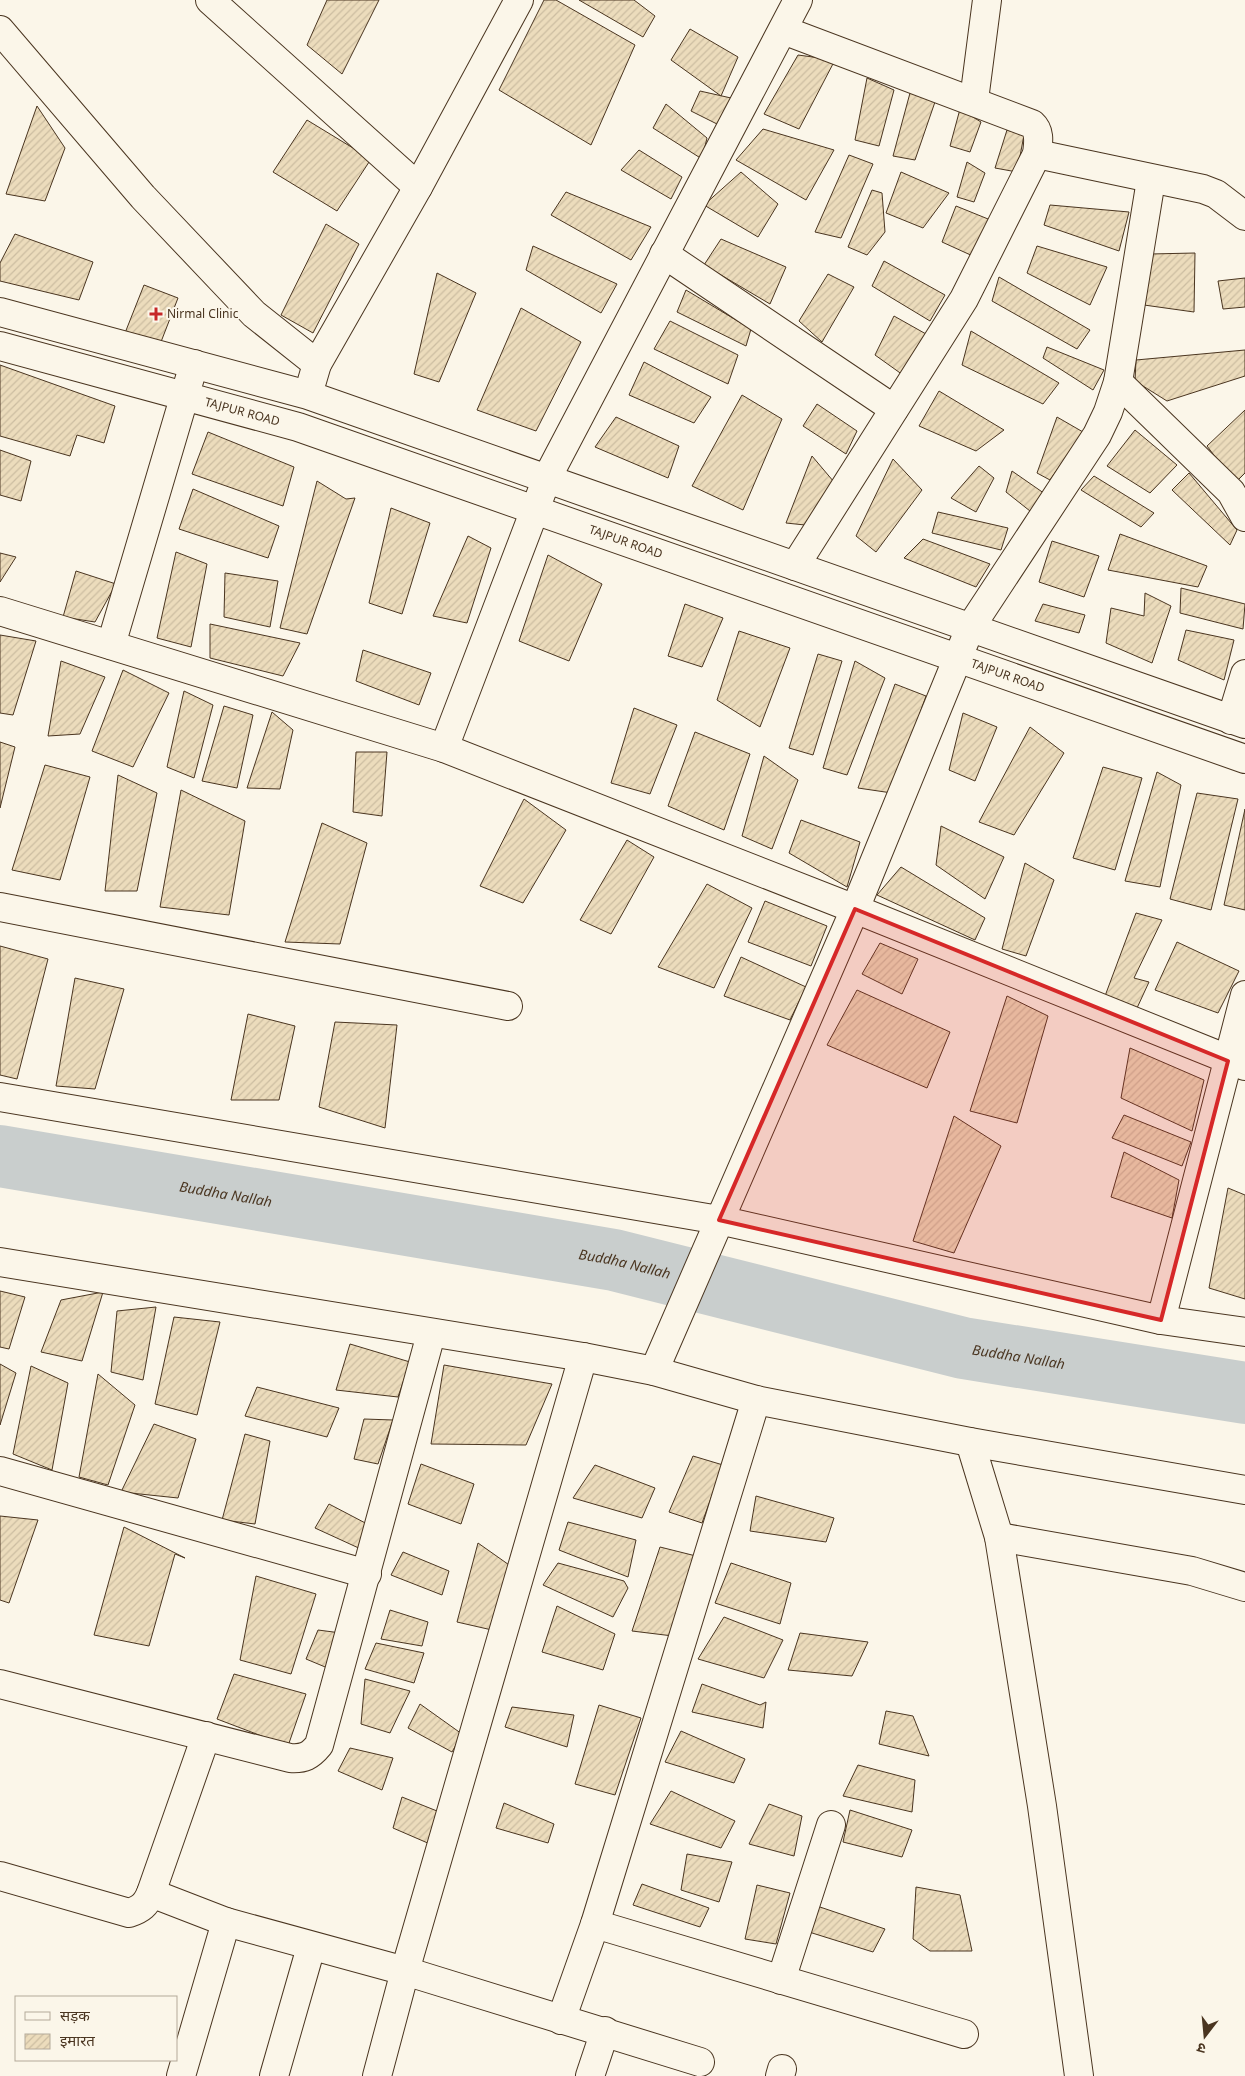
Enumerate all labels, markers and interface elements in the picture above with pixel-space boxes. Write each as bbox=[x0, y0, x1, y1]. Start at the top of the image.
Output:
place label: Nirmal Clinic bbox=[167, 305, 239, 322]
marker: Nirmal Clinic bbox=[149, 307, 163, 321]
street label: TAJPUR ROAD bbox=[203, 393, 282, 430]
street label: TAJPUR ROAD bbox=[587, 521, 665, 562]
street label: TAJPUR ROAD bbox=[969, 655, 1047, 696]
water label: Buddha Nallah bbox=[178, 1177, 274, 1211]
water label: Buddha Nallah bbox=[577, 1244, 673, 1283]
water label: Buddha Nallah bbox=[971, 1340, 1066, 1373]
legend bbox=[15, 1996, 178, 2061]
text: सड़क bbox=[60, 2005, 90, 2025]
north arrow bbox=[1180, 2011, 1230, 2061]
text: इमारत bbox=[60, 2030, 95, 2050]
text: उ bbox=[1194, 2038, 1208, 2059]

